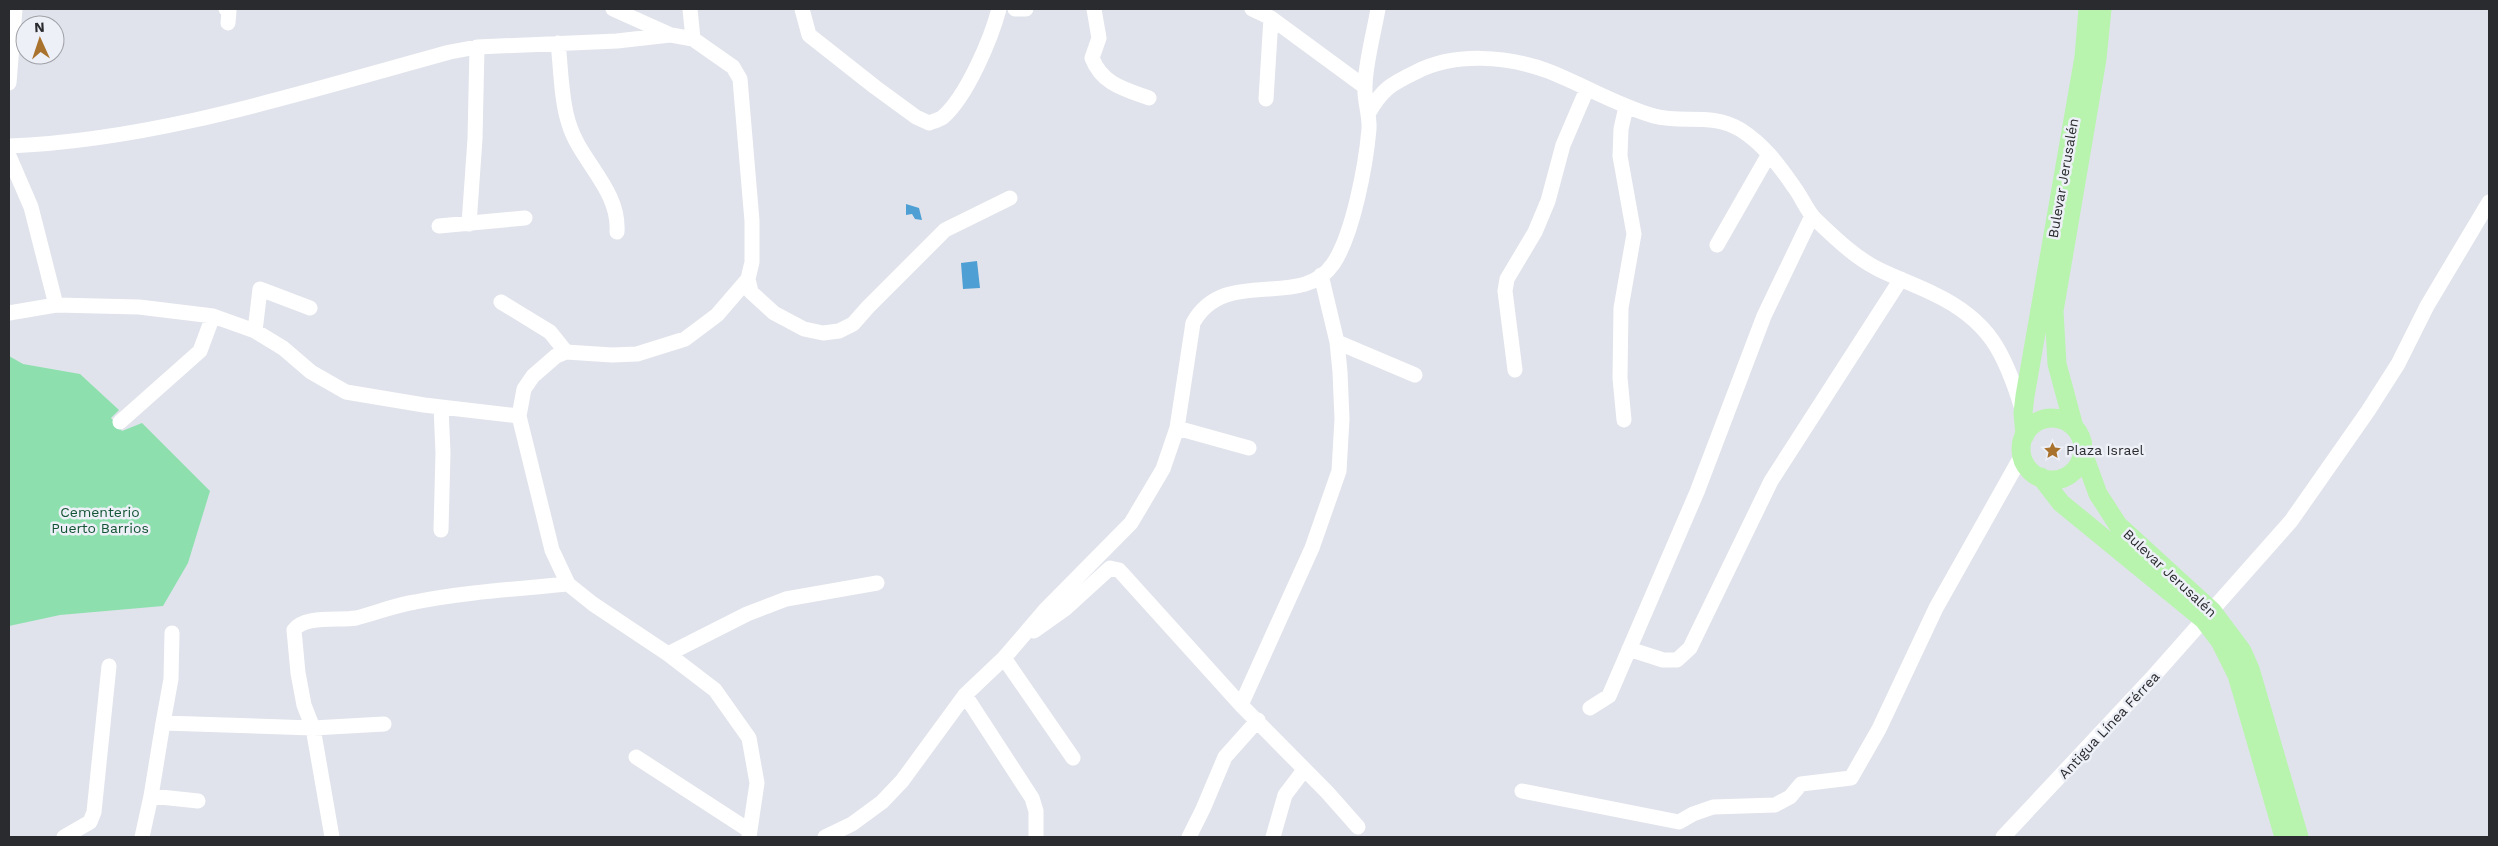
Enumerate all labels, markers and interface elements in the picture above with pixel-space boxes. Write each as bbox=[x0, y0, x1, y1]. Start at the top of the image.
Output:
north arrow bbox=[15, 15, 65, 65]
text: N bbox=[34, 19, 45, 35]
street label: Bulevar Jerusalén bbox=[2045, 117, 2081, 239]
place icon: Plaza Israel bbox=[2042, 440, 2062, 460]
place label: Plaza Israel bbox=[2066, 442, 2145, 458]
park label: Cementerio Puerto Barrios bbox=[51, 504, 149, 536]
street label: Bulevar Jerusalén bbox=[2120, 526, 2220, 620]
street label: Antigua Línea Férrea bbox=[2055, 668, 2163, 782]

